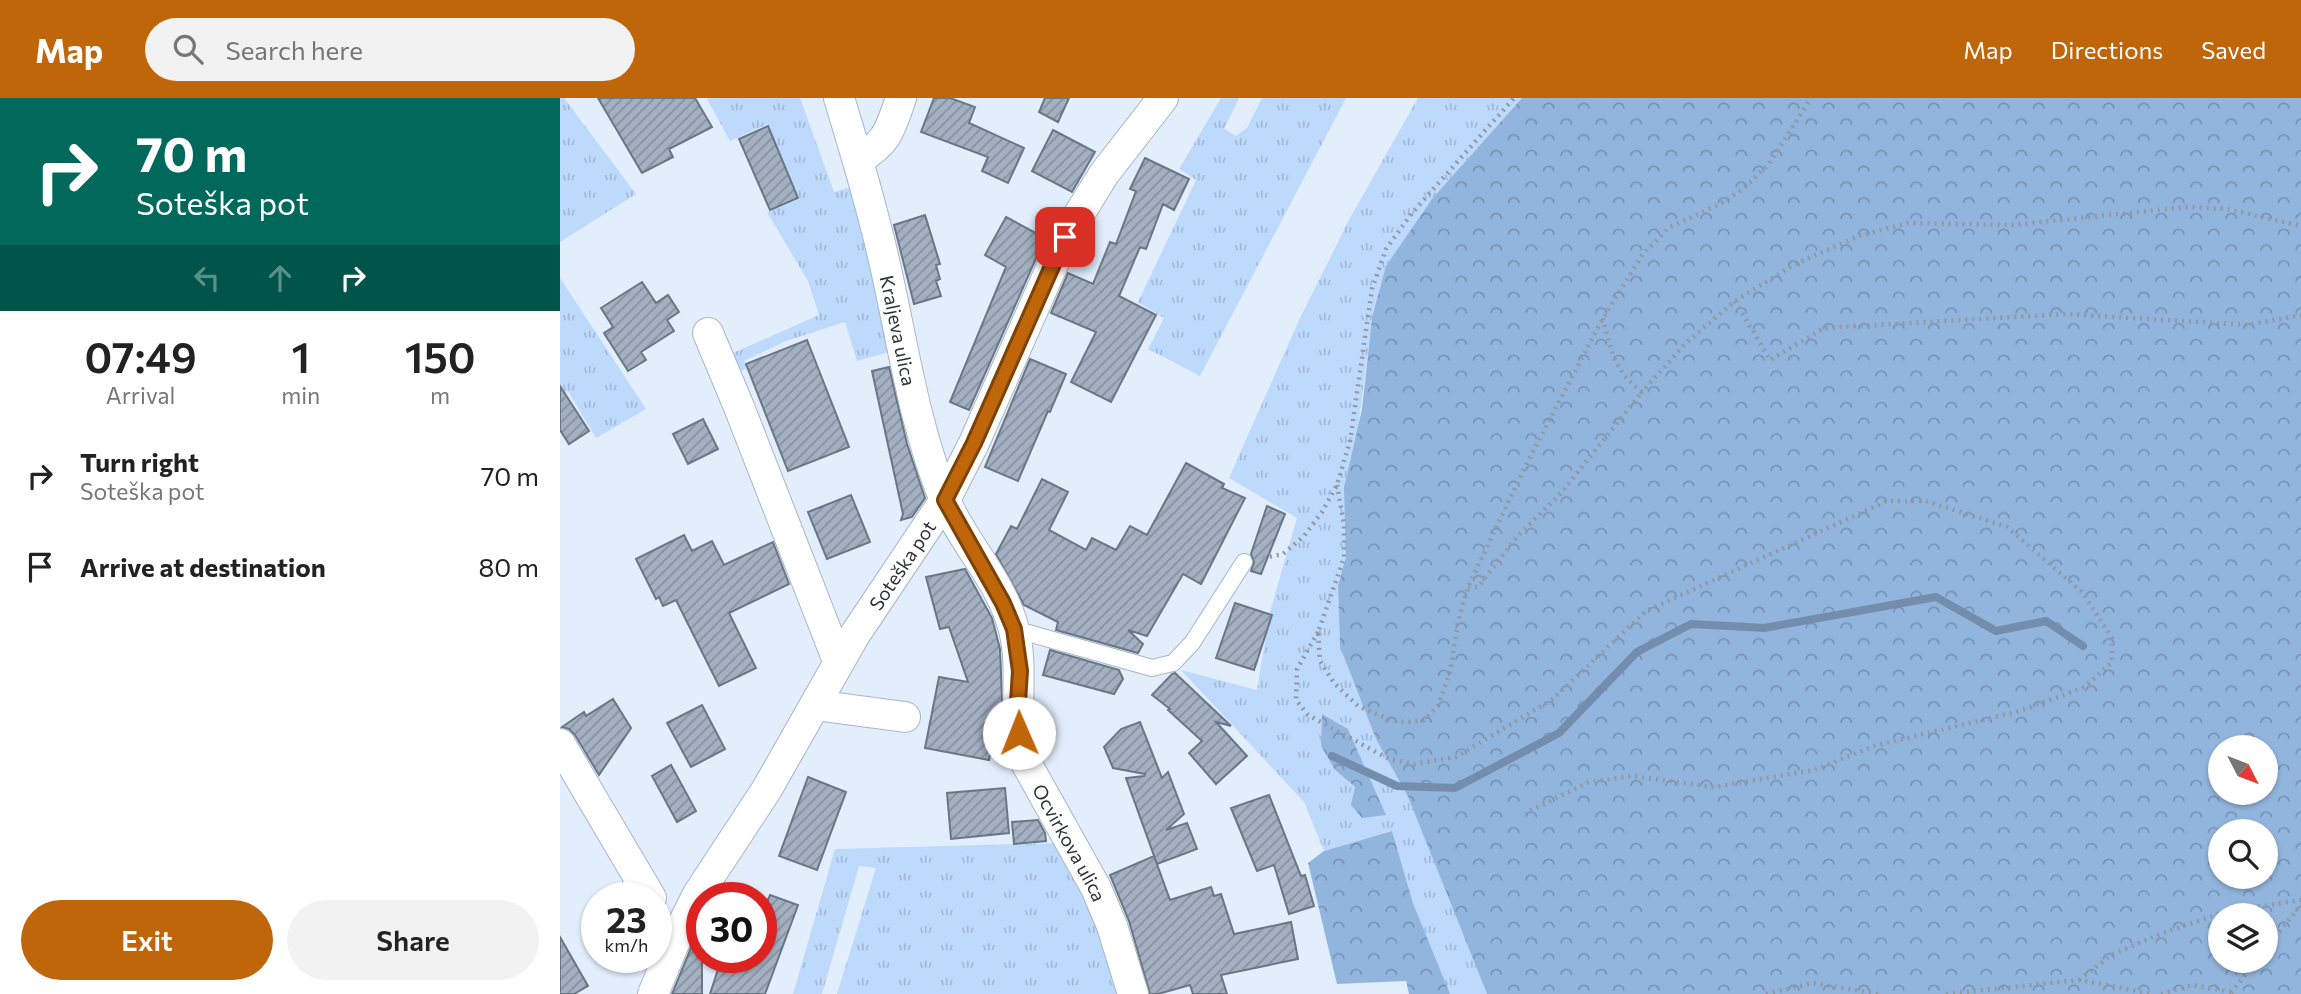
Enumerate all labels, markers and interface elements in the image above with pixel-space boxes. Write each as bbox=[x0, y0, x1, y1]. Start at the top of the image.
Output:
search box bbox=[145, 18, 635, 81]
text: Map bbox=[35, 29, 103, 70]
icon: search bbox=[169, 30, 207, 68]
text: Search here bbox=[225, 34, 363, 65]
text: Map bbox=[1963, 35, 2013, 64]
text: Directions bbox=[2051, 35, 2163, 64]
text: Saved bbox=[2201, 35, 2266, 64]
text: 70 m bbox=[136, 122, 247, 182]
icon: right bbox=[21, 126, 112, 217]
text: Soteška pot bbox=[136, 182, 309, 222]
pin bbox=[1035, 207, 1095, 267]
icon: arrive bbox=[1046, 218, 1084, 256]
icon: left bbox=[188, 259, 226, 297]
icon: ahead bbox=[261, 259, 299, 297]
icon: right bbox=[334, 259, 372, 297]
street label: Kraljeva ulica bbox=[876, 273, 922, 388]
text: 07:49 bbox=[84, 330, 197, 382]
text: 1 bbox=[291, 330, 310, 382]
text: 150 bbox=[405, 330, 476, 382]
text: Arrival bbox=[106, 381, 175, 409]
text: min bbox=[281, 381, 320, 409]
text: m bbox=[430, 381, 450, 409]
text: Turn right bbox=[80, 446, 199, 477]
icon: right bbox=[21, 457, 59, 495]
text: 70 m bbox=[481, 460, 539, 491]
text: Soteška pot bbox=[80, 477, 204, 505]
street label: Soteška pot bbox=[863, 516, 940, 614]
icon: arrive bbox=[21, 548, 59, 586]
text: Arrive at destination bbox=[80, 551, 326, 582]
text: 80 m bbox=[479, 551, 539, 582]
position arrow bbox=[982, 696, 1056, 770]
north arrow bbox=[2208, 735, 2278, 805]
map controls bbox=[2208, 735, 2278, 973]
street label: Ocvirkova ulica bbox=[1028, 780, 1112, 905]
button: search bbox=[2208, 819, 2278, 889]
speed limit sign: 30 bbox=[686, 882, 777, 973]
text: 23 bbox=[606, 897, 647, 940]
button: Exit bbox=[21, 900, 273, 980]
button: Share bbox=[287, 900, 539, 980]
button: layers bbox=[2208, 903, 2278, 973]
text: km/h bbox=[605, 934, 648, 956]

